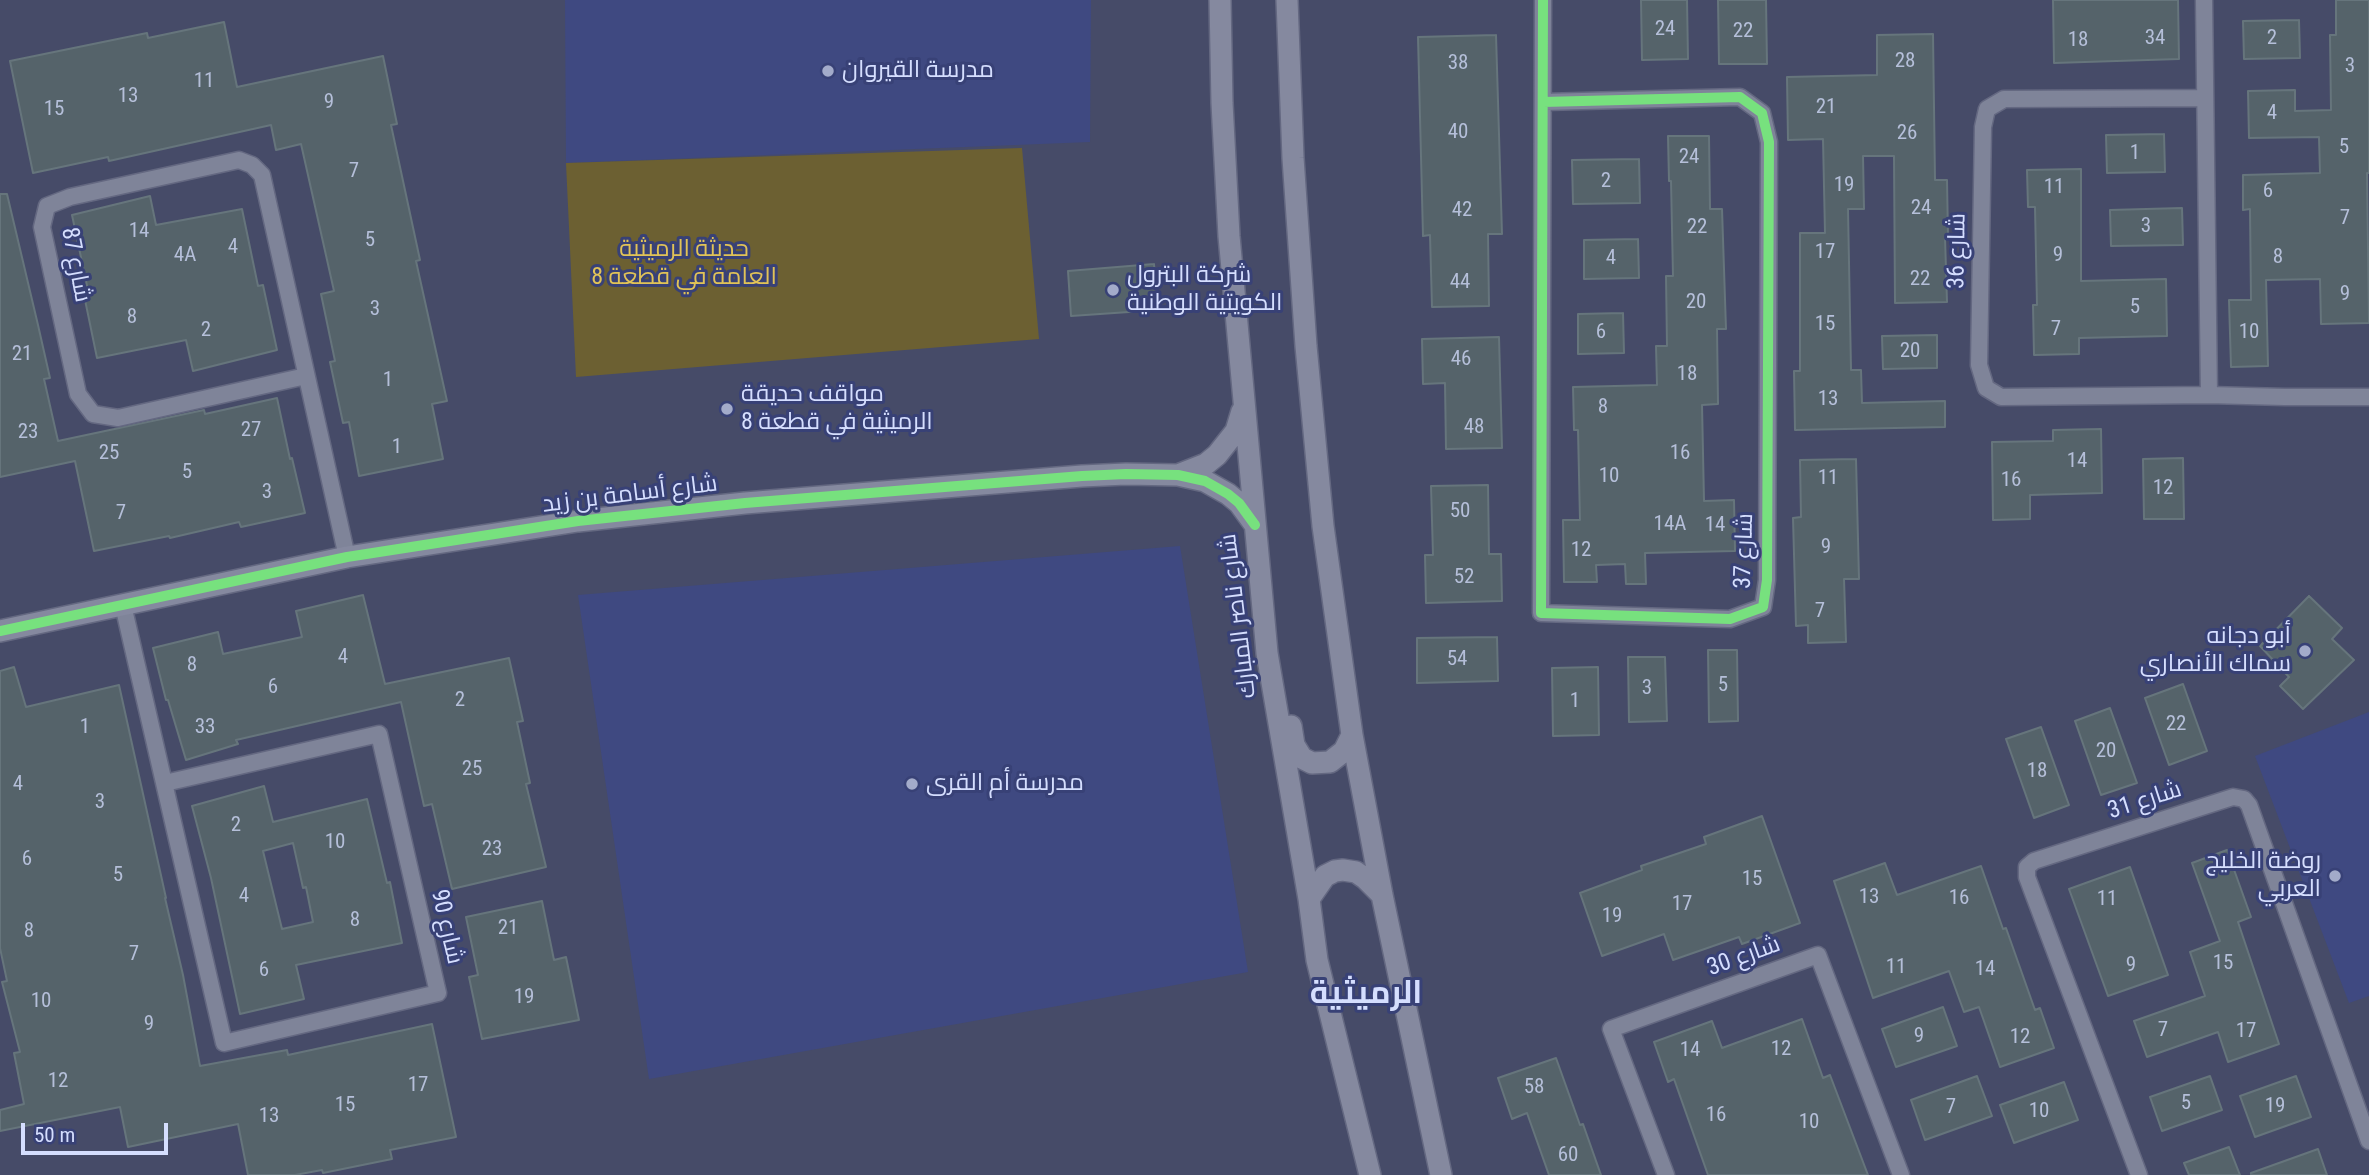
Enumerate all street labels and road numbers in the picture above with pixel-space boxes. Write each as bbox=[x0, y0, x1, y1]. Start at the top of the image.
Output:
street label: شارع 36 bbox=[1943, 213, 1973, 289]
street label: شارع 87 bbox=[54, 225, 96, 305]
street label: شارع أسامة بن زيد bbox=[541, 470, 719, 520]
street label: شارع 37 bbox=[1729, 513, 1761, 589]
street label: شارع ناصر المبارك bbox=[1215, 532, 1263, 700]
street label: شارع 31 bbox=[2105, 776, 2185, 826]
street label: شارع 90 bbox=[423, 887, 469, 967]
street label: شارع 30 bbox=[1704, 931, 1784, 983]

